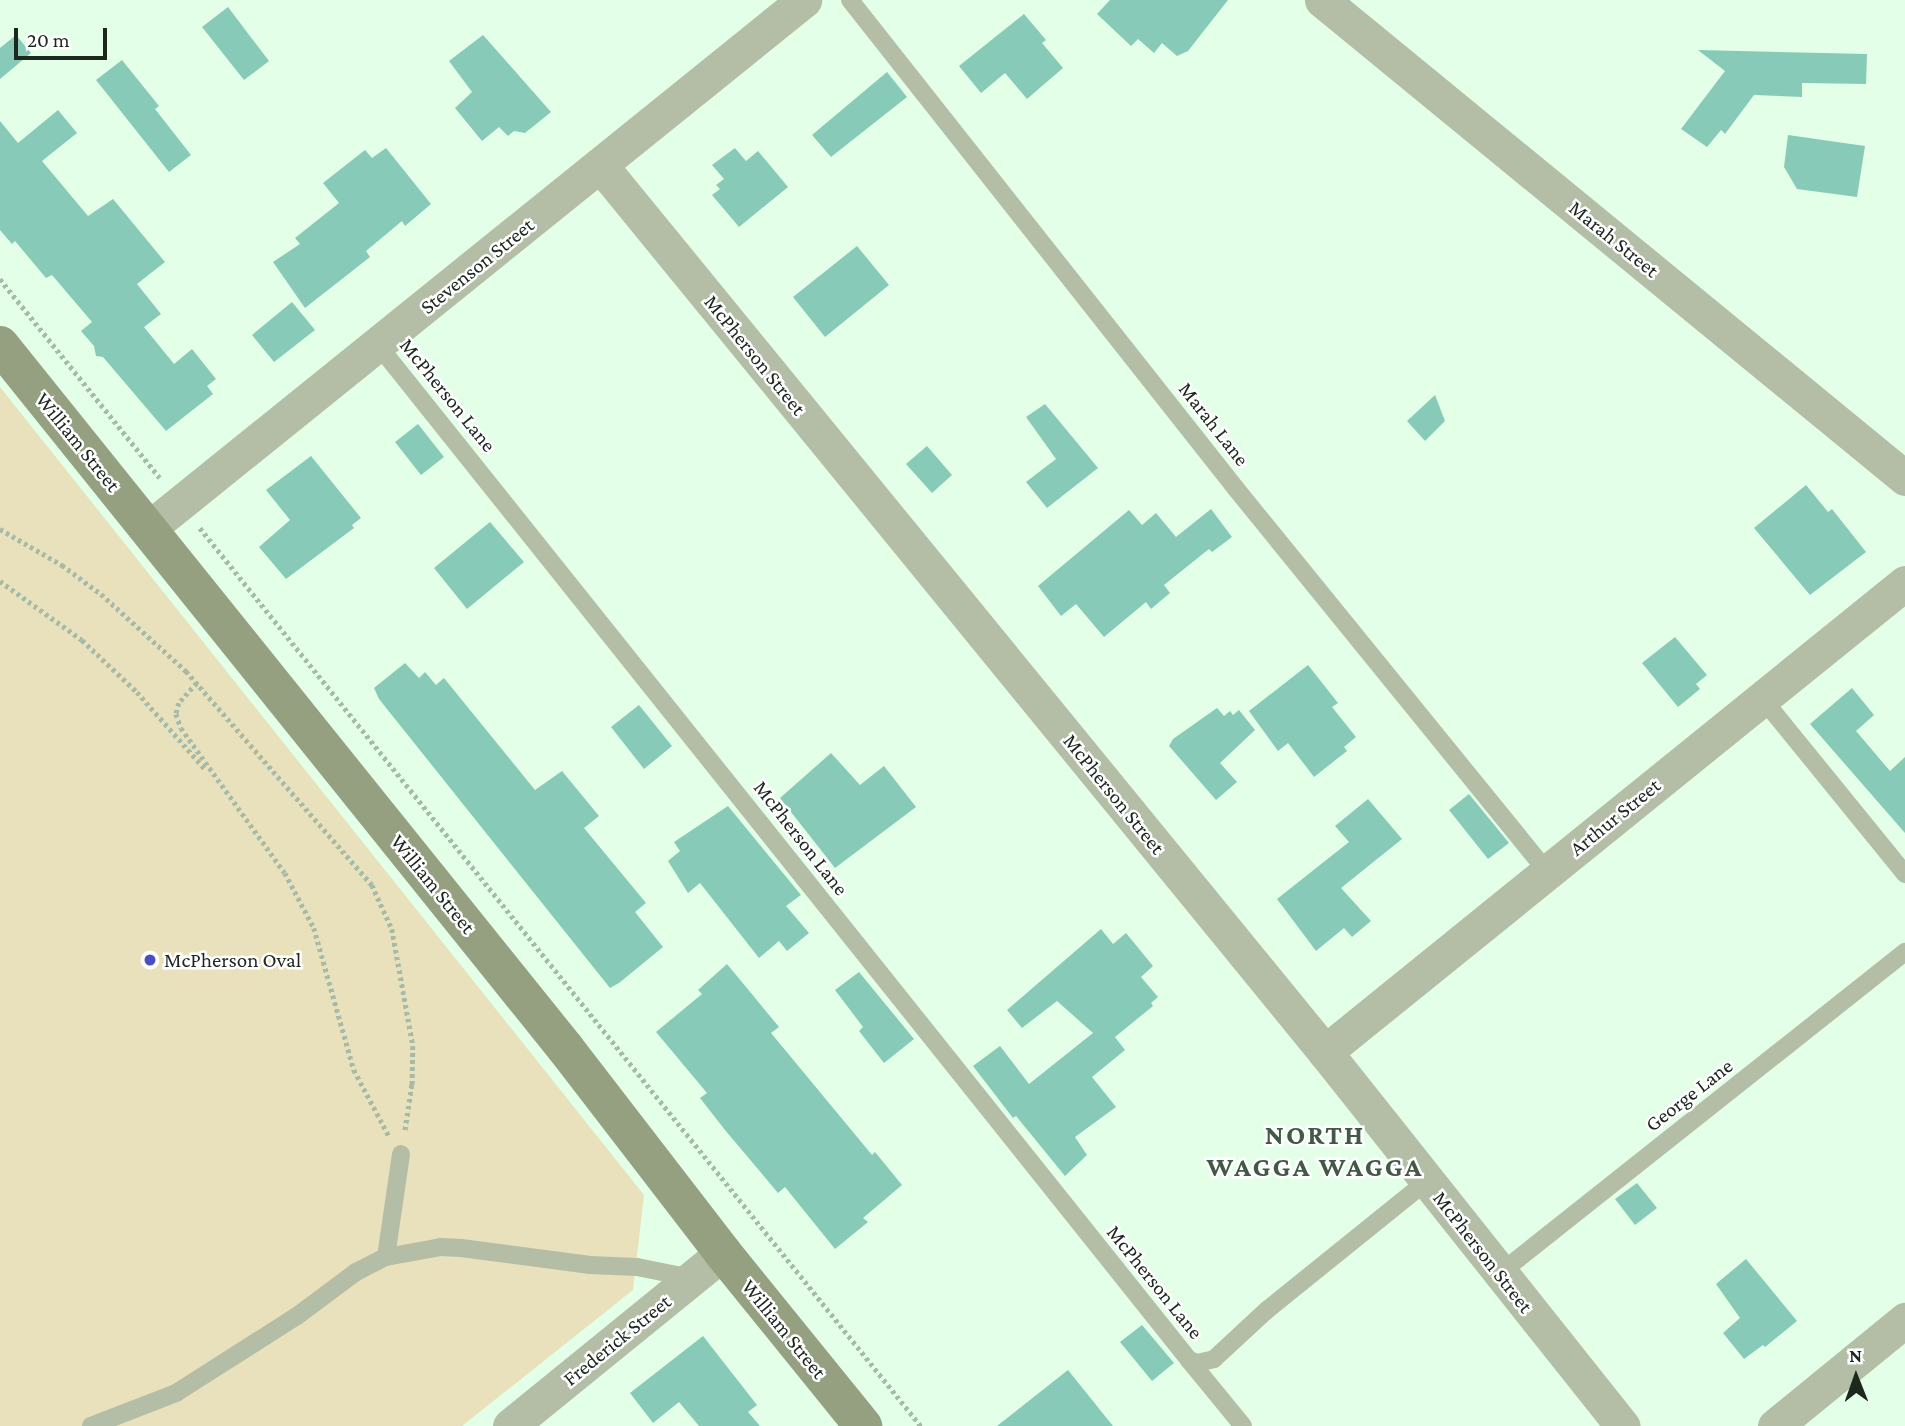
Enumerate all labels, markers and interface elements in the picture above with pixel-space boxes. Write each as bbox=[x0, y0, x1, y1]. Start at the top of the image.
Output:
scale bar bbox=[18, 14, 110, 58]
text: 20 m bbox=[27, 28, 70, 52]
street label: Marah Street bbox=[1564, 195, 1664, 283]
street label: Stevenson Street bbox=[415, 213, 539, 319]
street label: McPherson Street bbox=[699, 290, 811, 420]
street label: McPherson Lane bbox=[394, 333, 502, 457]
street label: Marah Lane bbox=[1173, 377, 1255, 471]
street label: William Street bbox=[30, 387, 126, 497]
street label: McPherson Street bbox=[1058, 729, 1170, 859]
street label: Arthur Street bbox=[1565, 773, 1665, 861]
street label: McPherson Lane bbox=[748, 775, 854, 901]
street label: William Street bbox=[385, 829, 481, 939]
place label: McPherson Oval bbox=[164, 947, 301, 973]
marker: McPherson Oval bbox=[142, 952, 158, 968]
street label: George Lane bbox=[1640, 1053, 1738, 1137]
district label: NORTH WAGGA WAGGA bbox=[1208, 1118, 1422, 1184]
street label: McPherson Street bbox=[1428, 1186, 1538, 1318]
street label: McPherson Lane bbox=[1101, 1220, 1209, 1344]
street label: William Street bbox=[736, 1274, 832, 1384]
street label: Frederick Street bbox=[558, 1289, 676, 1391]
north arrow bbox=[1821, 1342, 1891, 1412]
text: N bbox=[1849, 1345, 1862, 1366]

